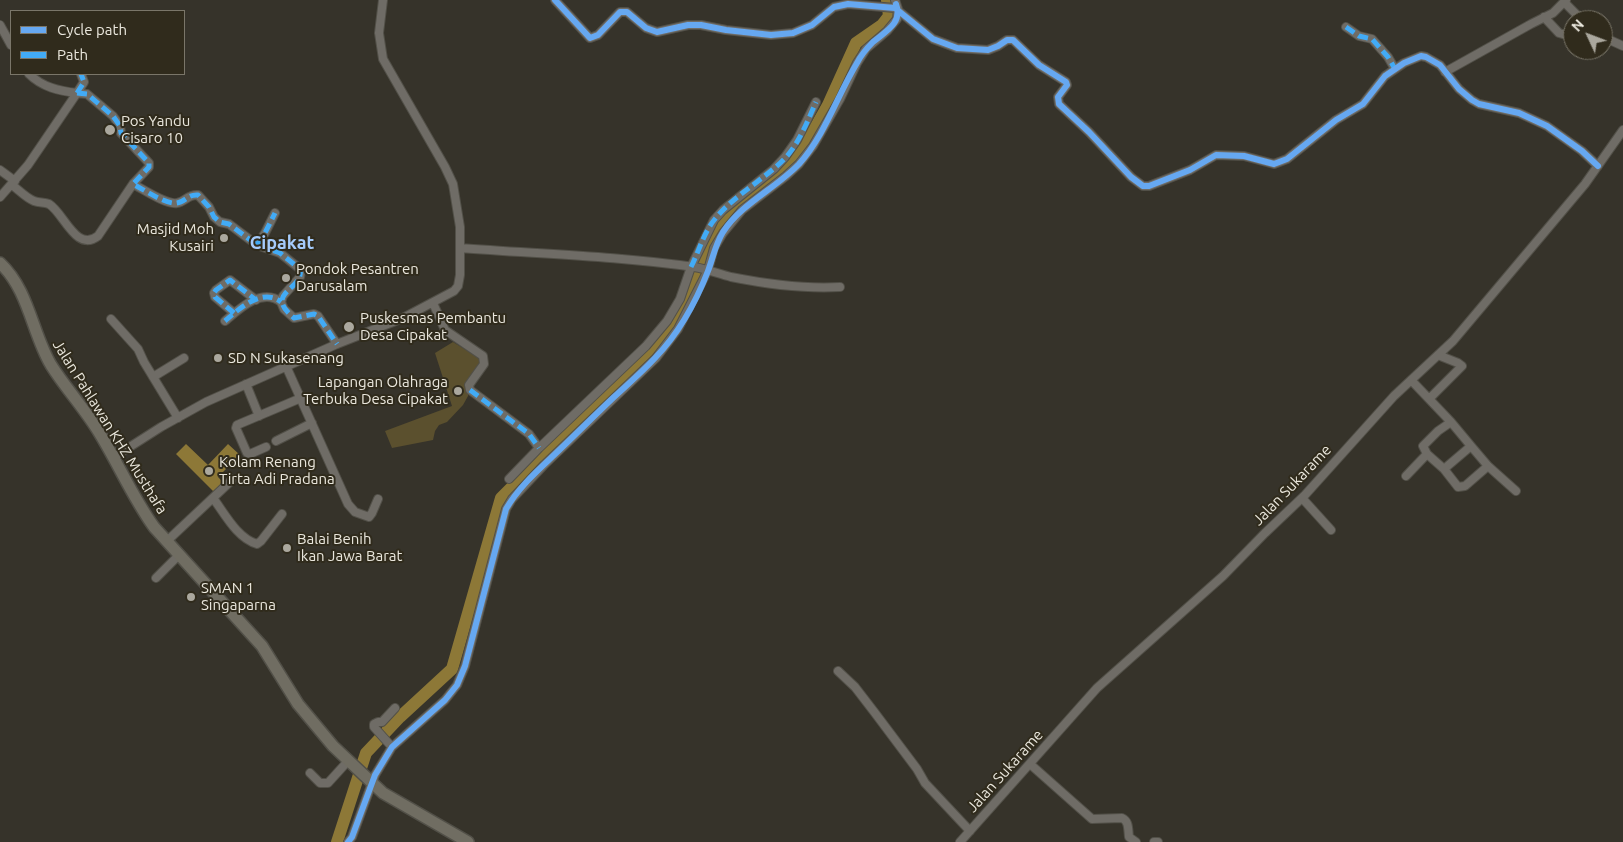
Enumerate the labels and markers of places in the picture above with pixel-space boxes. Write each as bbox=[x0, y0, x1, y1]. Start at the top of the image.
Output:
place label: Pos Yandu Cisaro 10 bbox=[121, 112, 190, 147]
marker: Pos Yandu Cisaro 10 bbox=[103, 123, 117, 137]
place label: Masjid Moh Kusairi bbox=[137, 220, 214, 255]
marker: Masjid Moh Kusairi bbox=[218, 232, 230, 244]
place label: Pondok Pesantren Darusalam bbox=[296, 260, 419, 295]
marker: Pondok Pesantren Darusalam bbox=[280, 272, 292, 284]
place label: Puskesmas Pembantu Desa Cipakat bbox=[360, 309, 506, 344]
marker: Puskesmas Pembantu Desa Cipakat bbox=[342, 320, 356, 334]
place label: SD N Sukasenang bbox=[228, 349, 344, 367]
marker: SD N Sukasenang bbox=[212, 352, 224, 364]
place label: Lapangan Olahraga Terbuka Desa Cipakat bbox=[303, 373, 448, 408]
marker: Lapangan Olahraga Terbuka Desa Cipakat bbox=[452, 385, 464, 397]
place label: Kolam Renang Tirta Adi Pradana bbox=[219, 453, 335, 488]
marker: Kolam Renang Tirta Adi Pradana bbox=[203, 465, 215, 477]
place label: Balai Benih Ikan Jawa Barat bbox=[297, 530, 402, 565]
marker: Balai Benih Ikan Jawa Barat bbox=[281, 542, 293, 554]
place label: SMAN 1 Singaparna bbox=[201, 579, 276, 614]
marker: SMAN 1 Singaparna bbox=[185, 591, 197, 603]

